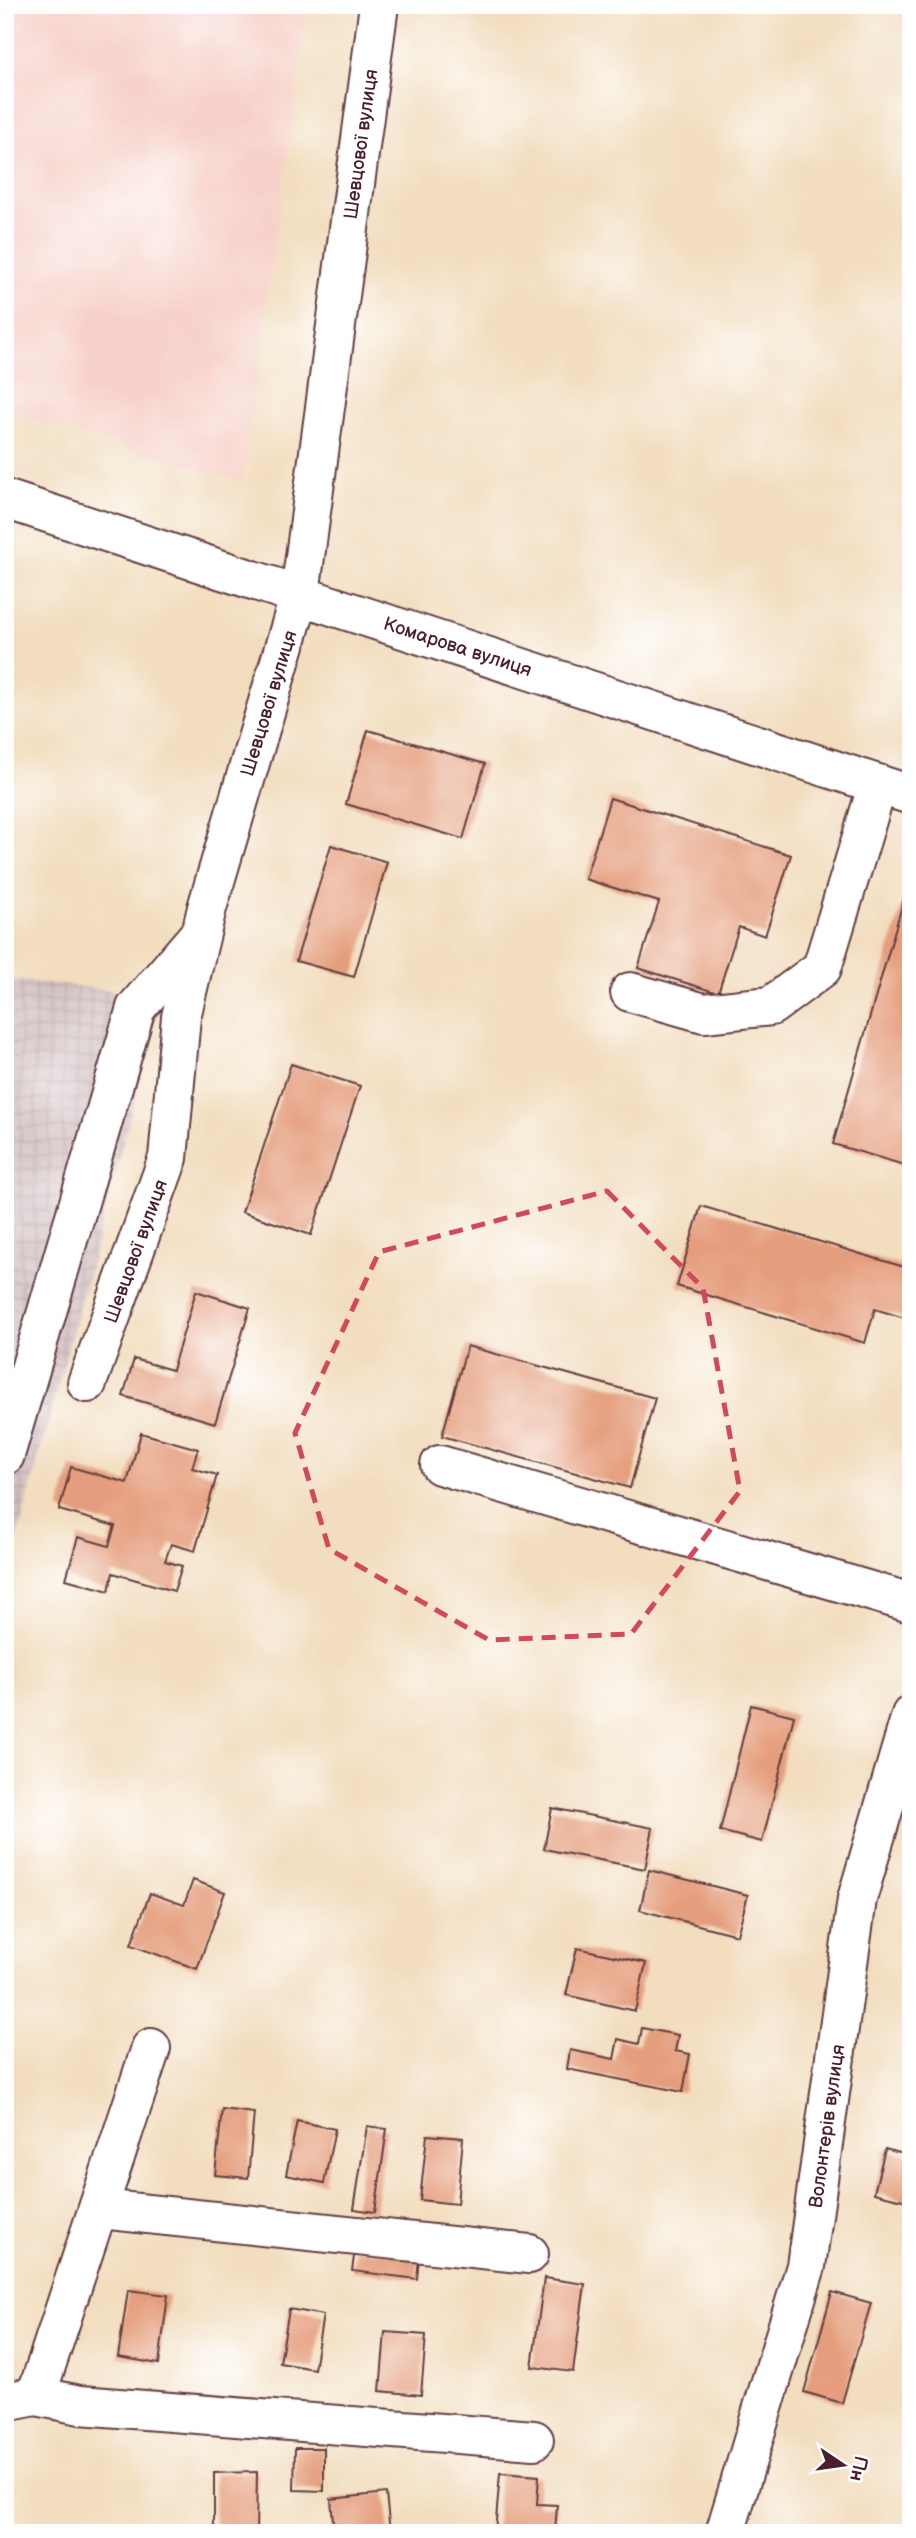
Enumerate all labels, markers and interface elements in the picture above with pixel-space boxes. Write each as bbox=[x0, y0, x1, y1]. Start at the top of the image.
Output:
street label: Шевцової вулиця bbox=[340, 68, 383, 221]
street label: Комарова вулиця bbox=[380, 613, 535, 682]
street label: Шевцової вулиця bbox=[236, 628, 303, 779]
street label: Шевцової вулиця bbox=[100, 1176, 173, 1327]
street label: Волонтерів вулиця bbox=[805, 2043, 850, 2209]
north arrow bbox=[808, 2430, 878, 2500]
text: Пн bbox=[844, 2454, 872, 2483]

